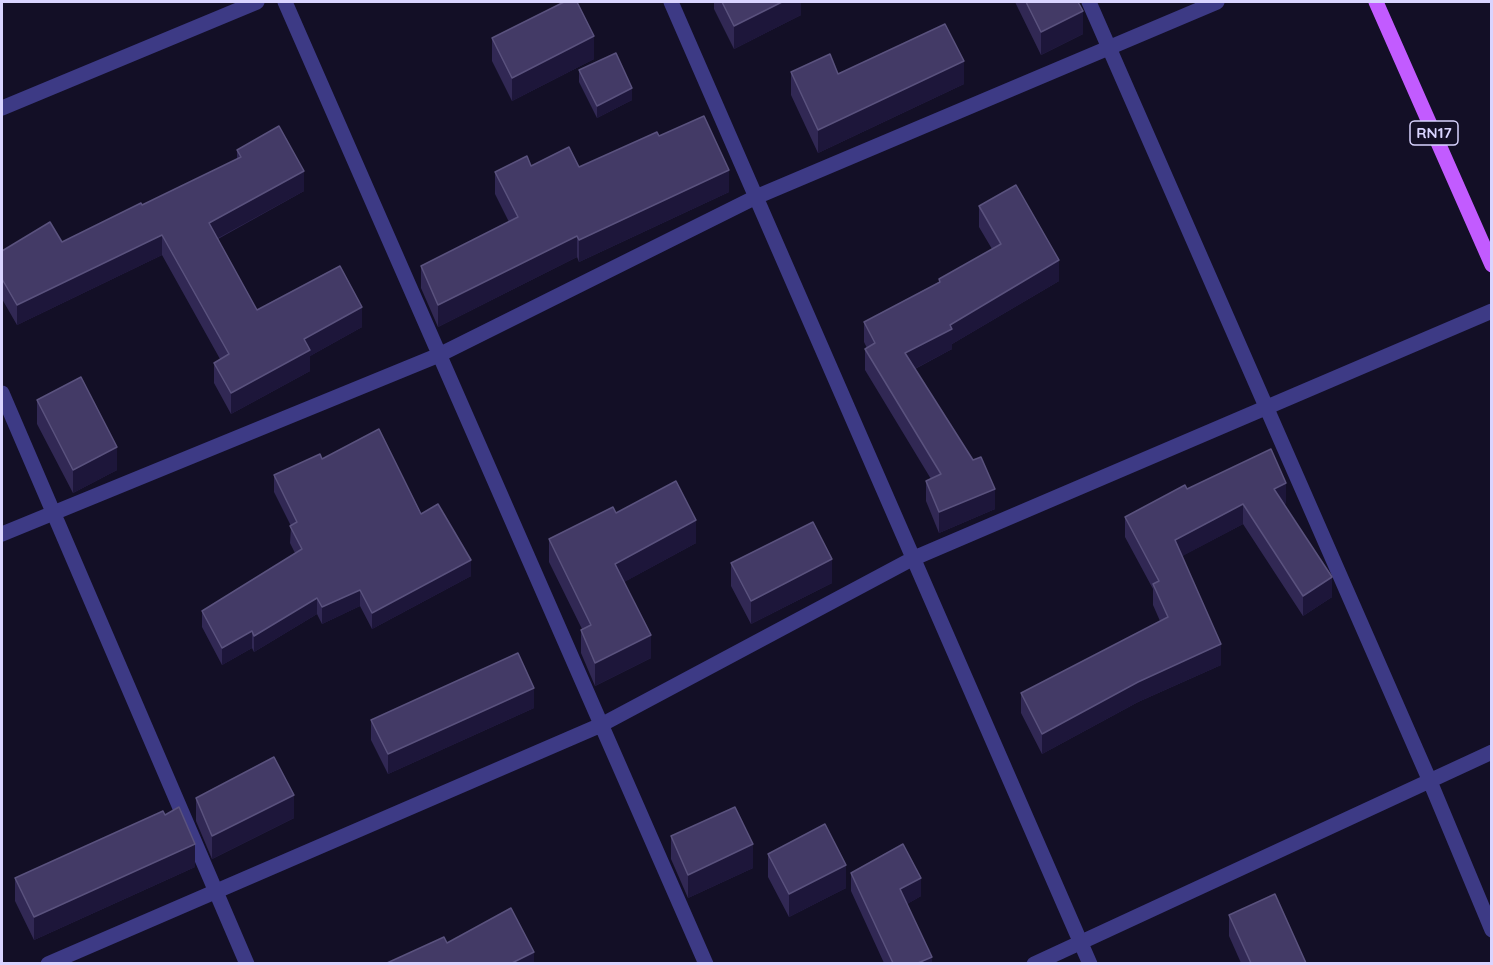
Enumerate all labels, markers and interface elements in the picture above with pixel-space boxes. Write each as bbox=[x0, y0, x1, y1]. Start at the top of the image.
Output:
road number: RN17 bbox=[1410, 121, 1458, 145]

